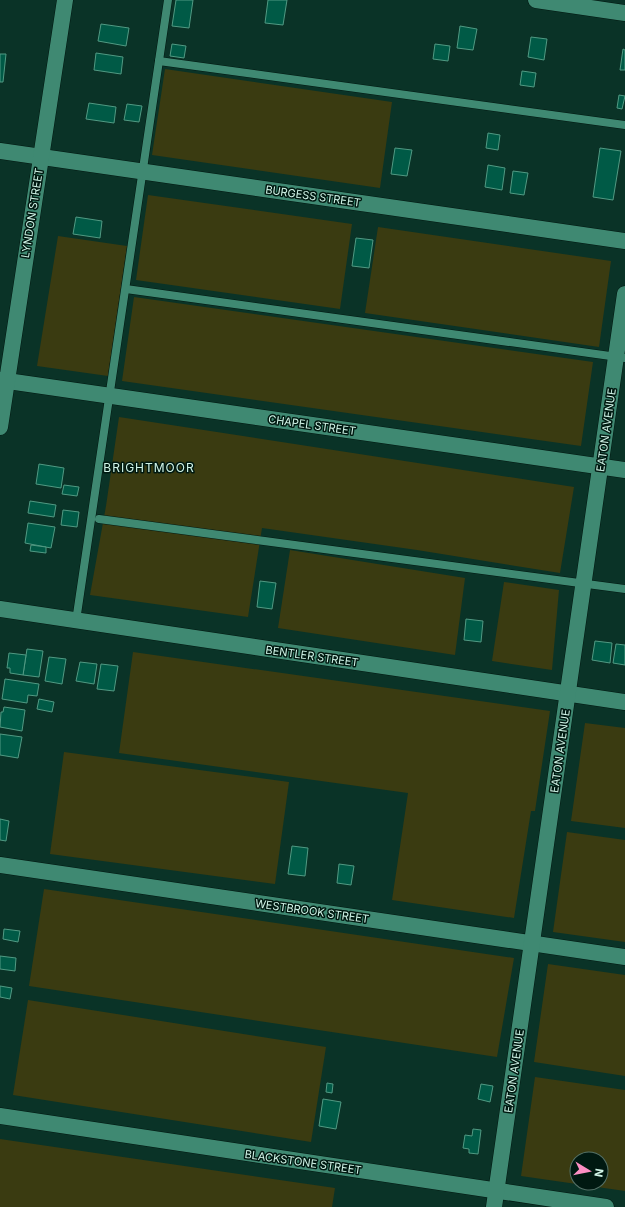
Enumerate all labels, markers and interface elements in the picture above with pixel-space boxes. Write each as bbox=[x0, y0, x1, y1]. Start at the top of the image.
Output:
street label: LYNDON STREET bbox=[18, 167, 46, 259]
street label: BURGESS STREET bbox=[264, 182, 362, 210]
street label: EATON AVENUE bbox=[593, 387, 619, 473]
street label: CHAPEL STREET bbox=[267, 412, 357, 438]
district label: BRIGHTMOOR bbox=[103, 460, 195, 475]
street label: BENTLER STREET bbox=[265, 643, 359, 669]
street label: EATON AVENUE bbox=[547, 708, 573, 794]
street label: WESTBROOK STREET bbox=[254, 896, 370, 926]
street label: EATON AVENUE bbox=[501, 1028, 527, 1114]
street label: BLACKSTONE STREET bbox=[244, 1147, 362, 1177]
north arrow bbox=[569, 1151, 609, 1191]
text: N bbox=[591, 1167, 606, 1178]

